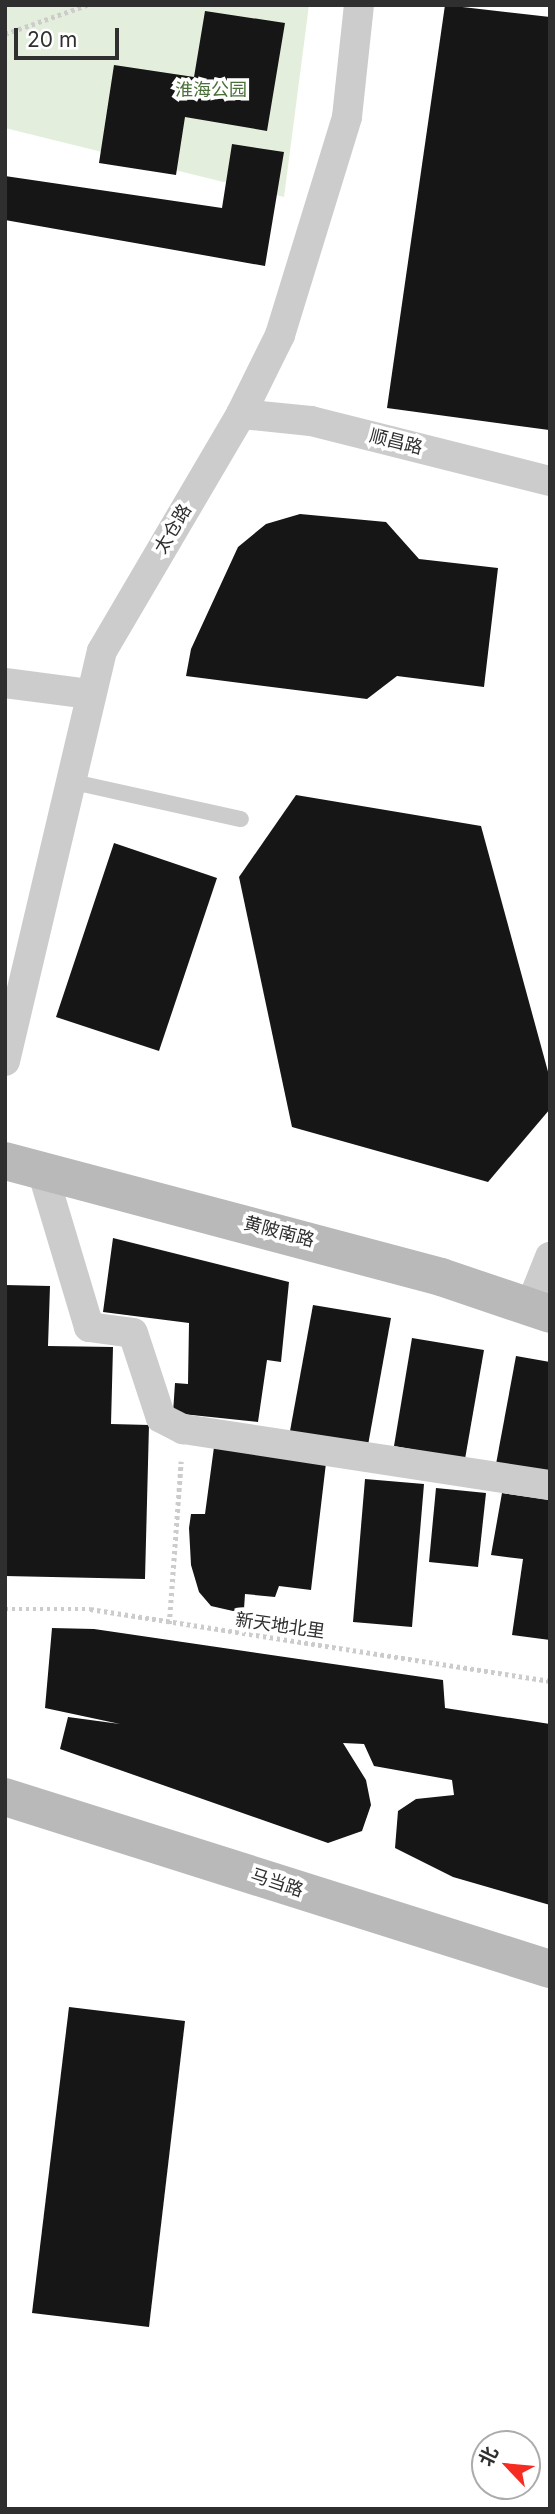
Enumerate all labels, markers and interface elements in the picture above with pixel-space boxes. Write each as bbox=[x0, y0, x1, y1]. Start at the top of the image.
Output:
scale bar bbox=[18, 14, 122, 58]
text: 20 m bbox=[27, 27, 77, 52]
park label: 淮海公园 bbox=[175, 79, 247, 101]
street label: 顺昌路 bbox=[367, 425, 425, 459]
street label: 太仓路 bbox=[150, 500, 196, 558]
street label: 黄陂南路 bbox=[241, 1212, 317, 1252]
street label: 新天地北里 bbox=[234, 1609, 326, 1643]
street label: 马当路 bbox=[248, 1864, 306, 1902]
north arrow bbox=[471, 2430, 541, 2500]
text: 北 bbox=[474, 2443, 503, 2470]

